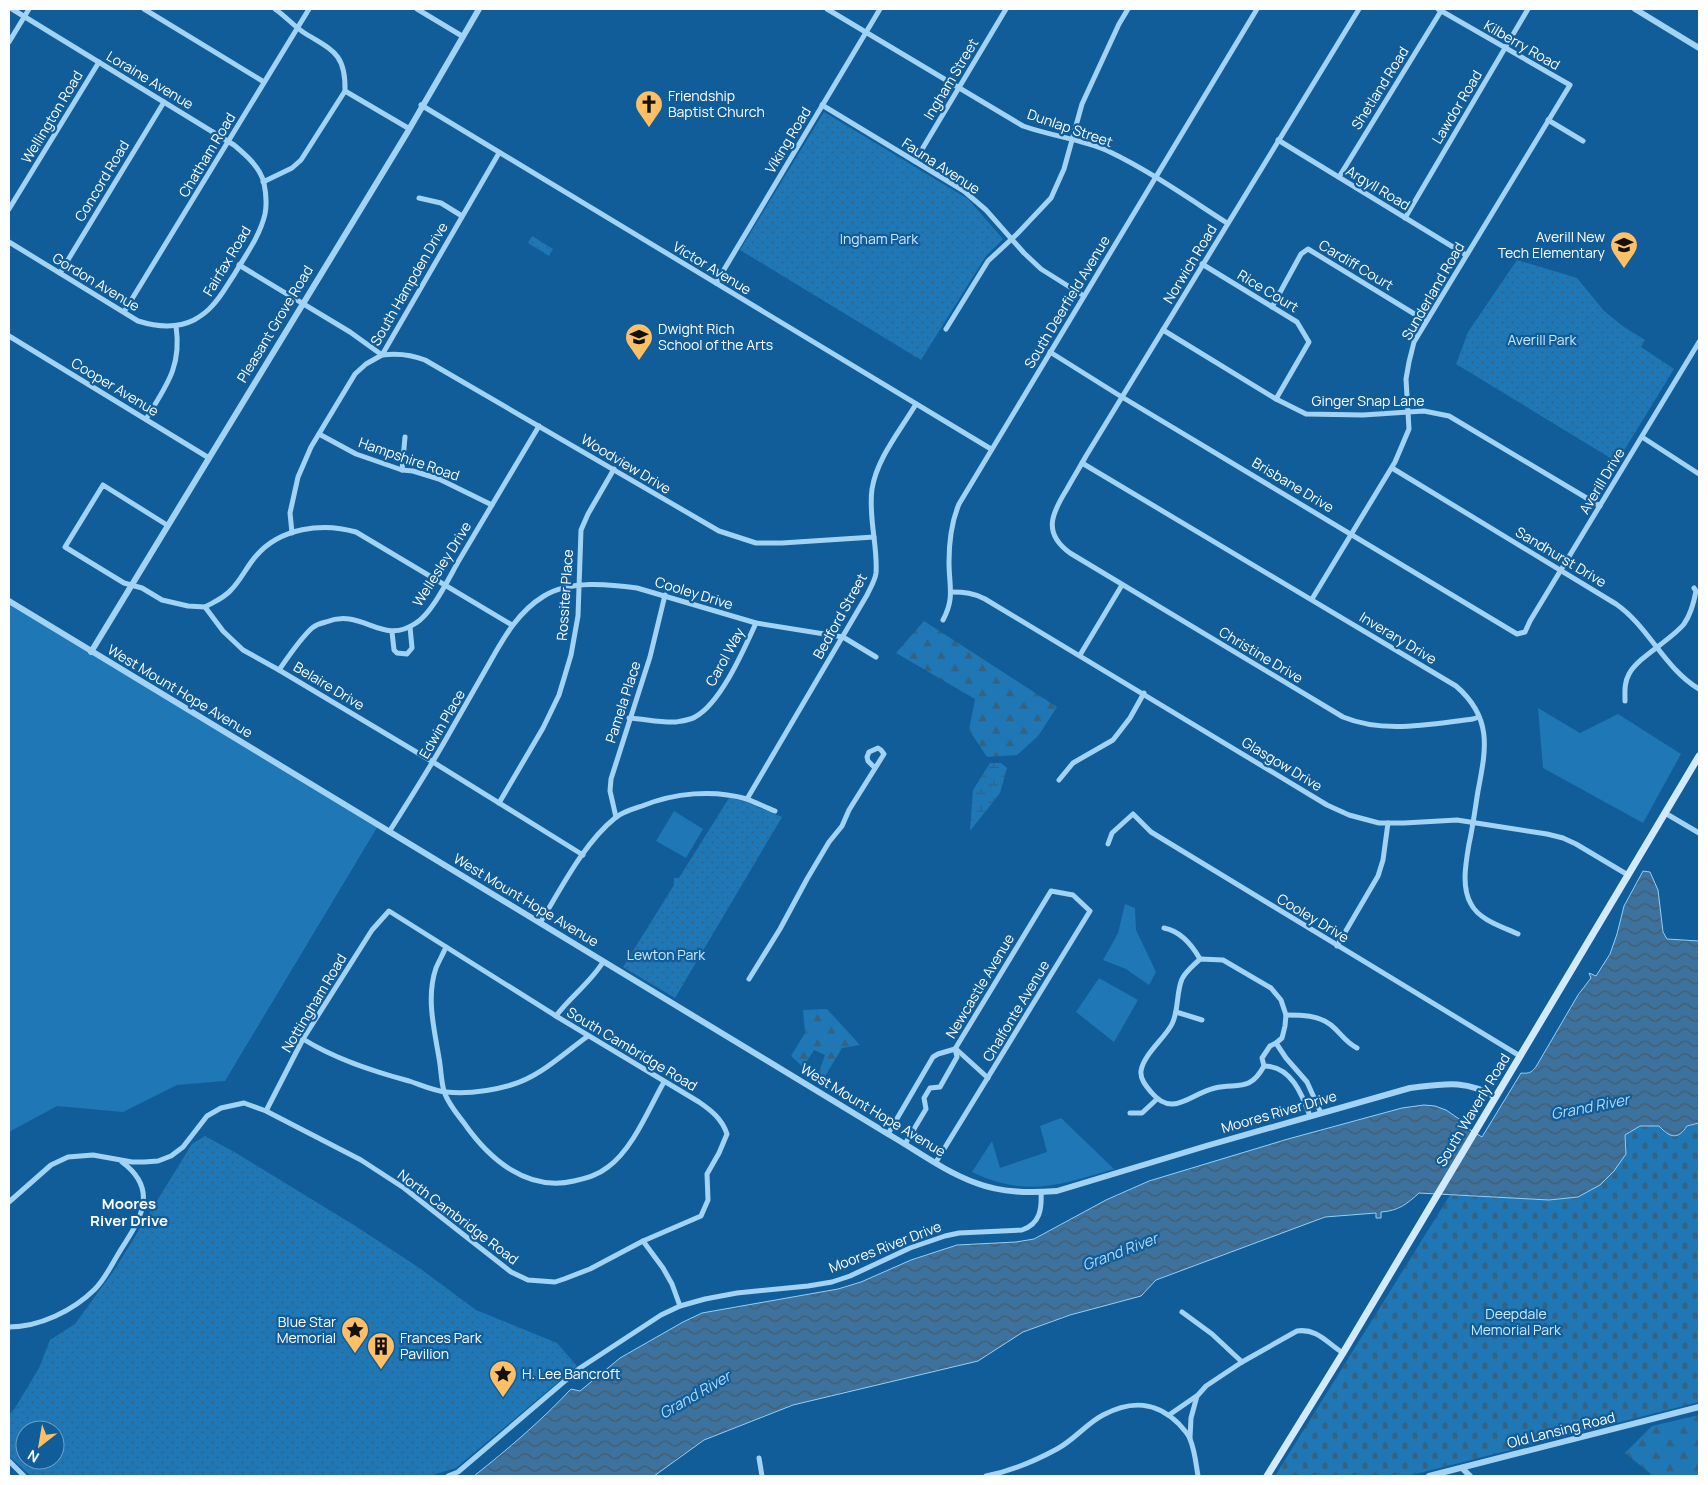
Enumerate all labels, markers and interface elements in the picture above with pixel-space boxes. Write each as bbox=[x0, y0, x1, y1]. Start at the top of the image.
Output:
street label: Kilberry Road bbox=[1481, 15, 1564, 74]
street label: Ingham Street bbox=[919, 34, 983, 123]
street label: Shetland Road bbox=[1347, 43, 1413, 133]
street label: Loraine Avenue bbox=[103, 46, 197, 113]
street label: Lawdor Road bbox=[1427, 66, 1486, 147]
street label: Wellington Road bbox=[16, 67, 87, 167]
place label: Friendship Baptist Church bbox=[668, 86, 765, 121]
church icon: Friendship Baptist Church bbox=[634, 89, 664, 128]
street label: Viking Road bbox=[760, 103, 815, 176]
street label: Dunlap Street bbox=[1025, 104, 1116, 151]
street label: Chatham Road bbox=[174, 109, 239, 201]
street label: Fauna Avenue bbox=[898, 133, 984, 198]
street label: Concord Road bbox=[70, 137, 133, 225]
street label: Argyll Road bbox=[1343, 161, 1414, 214]
street label: South Hampden Drive bbox=[365, 219, 452, 349]
street label: Norwich Road bbox=[1159, 221, 1221, 307]
street label: Fairfax Road bbox=[198, 222, 255, 299]
place label: Averill New Tech Elementary bbox=[1498, 227, 1606, 262]
park label: Ingham Park bbox=[840, 229, 919, 248]
school or university icon: Averill New Tech Elementary bbox=[1609, 230, 1639, 269]
street label: South Deerfield Avenue bbox=[1019, 232, 1114, 372]
street label: Cardiff Court bbox=[1316, 235, 1397, 294]
street label: Victor Avenue bbox=[669, 237, 755, 299]
street label: Sunderland Road bbox=[1397, 238, 1468, 343]
street label: Gordon Avenue bbox=[49, 248, 143, 315]
street label: Pleasant Grove Road bbox=[232, 262, 317, 386]
street label: Rice Court bbox=[1234, 265, 1303, 316]
place label: Dwight Rich School of the Arts bbox=[658, 319, 773, 354]
school or university icon: Dwight Rich School of the Arts bbox=[624, 322, 654, 361]
park label: Averill Park bbox=[1508, 330, 1577, 349]
street label: Cooper Avenue bbox=[68, 353, 163, 420]
street label: Ginger Snap Lane bbox=[1312, 391, 1424, 410]
street label: Woodview Drive bbox=[578, 429, 675, 498]
street label: Hampshire Road bbox=[356, 432, 462, 485]
street label: Averill Drive bbox=[1574, 444, 1629, 517]
street label: Brisbane Drive bbox=[1249, 453, 1338, 516]
street label: Wellesley Drive bbox=[408, 518, 475, 610]
street label: Sandhurst Drive bbox=[1512, 522, 1610, 591]
street label: Rossiter Place bbox=[552, 549, 577, 641]
street label: Bedford Street bbox=[808, 569, 871, 662]
street label: Cooley Drive bbox=[653, 572, 736, 613]
street label: Inverary Drive bbox=[1356, 607, 1440, 668]
street label: Christine Drive bbox=[1216, 622, 1307, 687]
street label: Carol Way bbox=[701, 624, 749, 689]
street label: West Mount Hope Avenue bbox=[104, 640, 256, 742]
street label: Belaire Drive bbox=[290, 657, 368, 714]
street label: Pamela Place bbox=[600, 658, 645, 745]
street label: Edwin Place bbox=[414, 686, 469, 762]
street label: Glasgow Drive bbox=[1238, 732, 1326, 795]
street label: West Mount Hope Avenue bbox=[450, 849, 602, 951]
street label: Cooley Drive bbox=[1274, 889, 1353, 947]
street label: Newcastle Avenue bbox=[941, 930, 1018, 1041]
park label: Lewton Park bbox=[627, 945, 706, 964]
street label: Nottingham Road bbox=[277, 950, 351, 1056]
street label: Chalfonte Avenue bbox=[978, 957, 1053, 1065]
street label: South Cambridge Road bbox=[564, 1002, 701, 1095]
street label: South Waverly Road bbox=[1431, 1050, 1514, 1170]
street label: West Mount Hope Avenue bbox=[797, 1059, 949, 1161]
street label: Moores River Drive bbox=[1219, 1086, 1339, 1137]
water label: Grand River bbox=[1549, 1088, 1633, 1124]
street label: North Cambridge Road bbox=[394, 1165, 523, 1268]
district label: Moores River Drive bbox=[90, 1193, 168, 1231]
street label: Moores River Drive bbox=[826, 1216, 944, 1277]
water label: Grand River bbox=[1079, 1227, 1163, 1276]
park label: Deepdale Memorial Park bbox=[1471, 1304, 1562, 1339]
place label: Blue Star Memorial bbox=[277, 1312, 336, 1347]
place icon: Blue Star Memorial bbox=[340, 1315, 370, 1354]
place label: Frances Park Pavilion bbox=[400, 1328, 483, 1363]
building icon: Frances Park Pavilion bbox=[366, 1331, 396, 1370]
place icon: H. Lee Bancroft bbox=[488, 1359, 518, 1398]
place label: H. Lee Bancroft bbox=[522, 1364, 621, 1383]
water label: Grand River bbox=[655, 1364, 737, 1423]
street label: Old Lansing Road bbox=[1505, 1407, 1617, 1452]
north arrow bbox=[15, 1420, 65, 1470]
text: N bbox=[24, 1446, 42, 1467]

